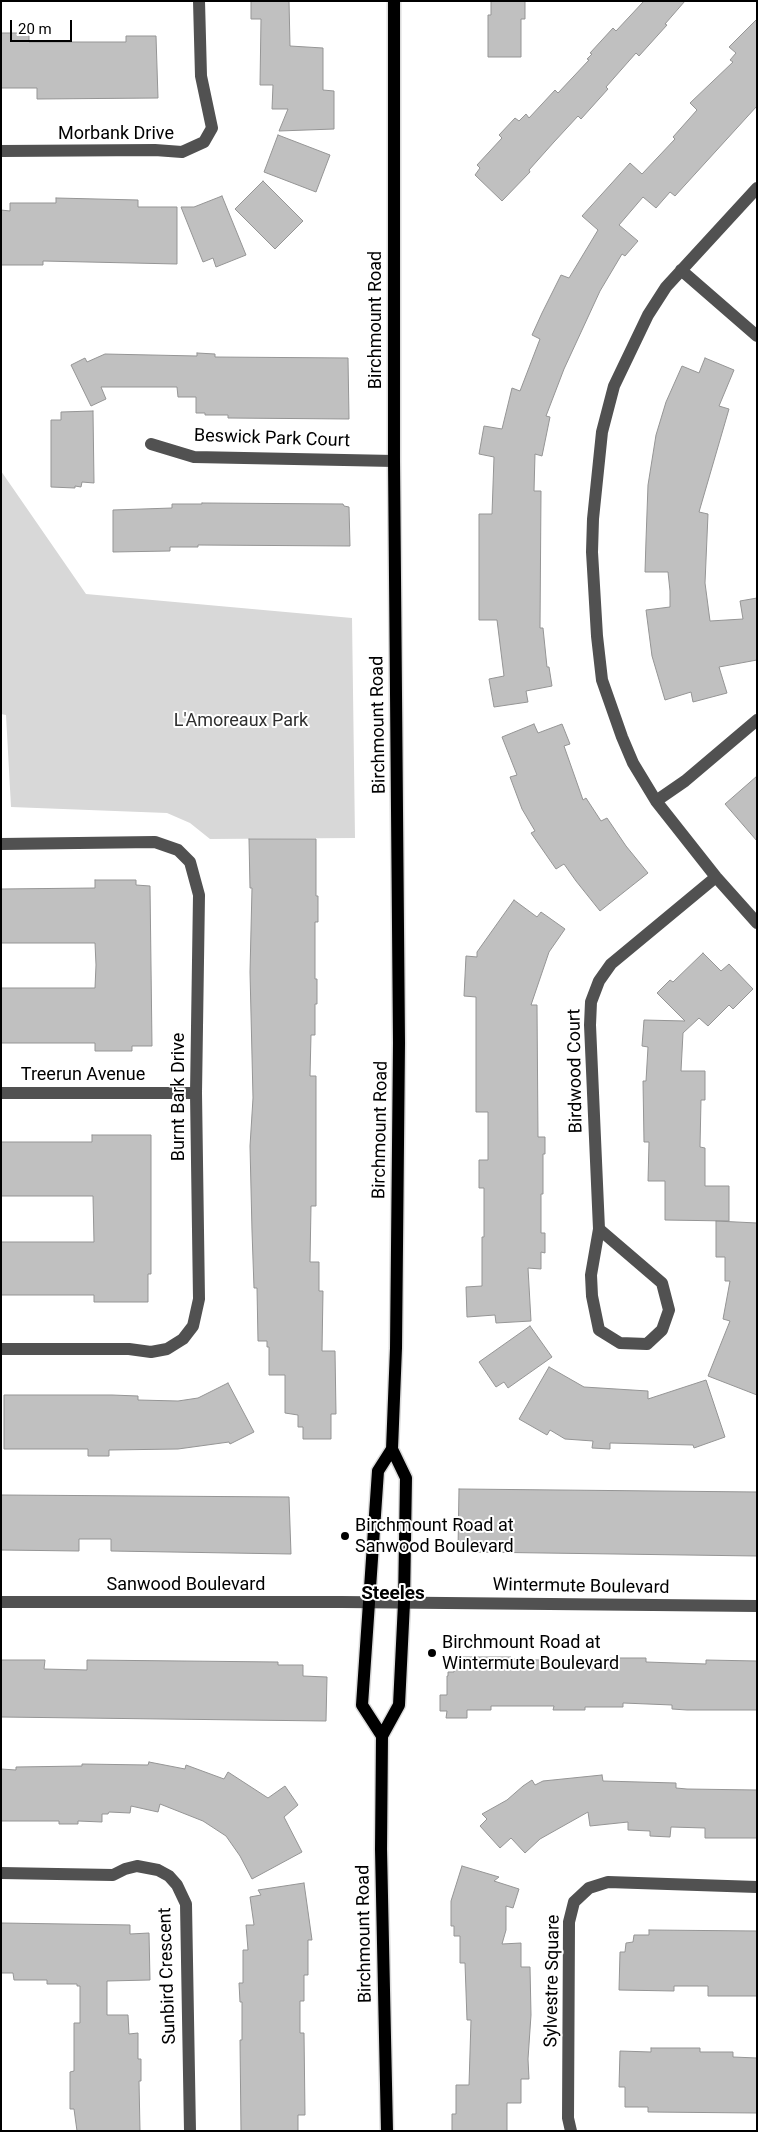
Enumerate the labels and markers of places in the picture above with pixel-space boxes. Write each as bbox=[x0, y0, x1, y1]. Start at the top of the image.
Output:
place label: Birchmount Road at Sanwood Boulevard bbox=[355, 1515, 514, 1558]
marker: Birchmount Road at Sanwood Boulevard bbox=[339, 1530, 351, 1542]
place label: Birchmount Road at Wintermute Boulevard bbox=[442, 1632, 619, 1675]
marker: Birchmount Road at Wintermute Boulevard bbox=[426, 1647, 438, 1659]

